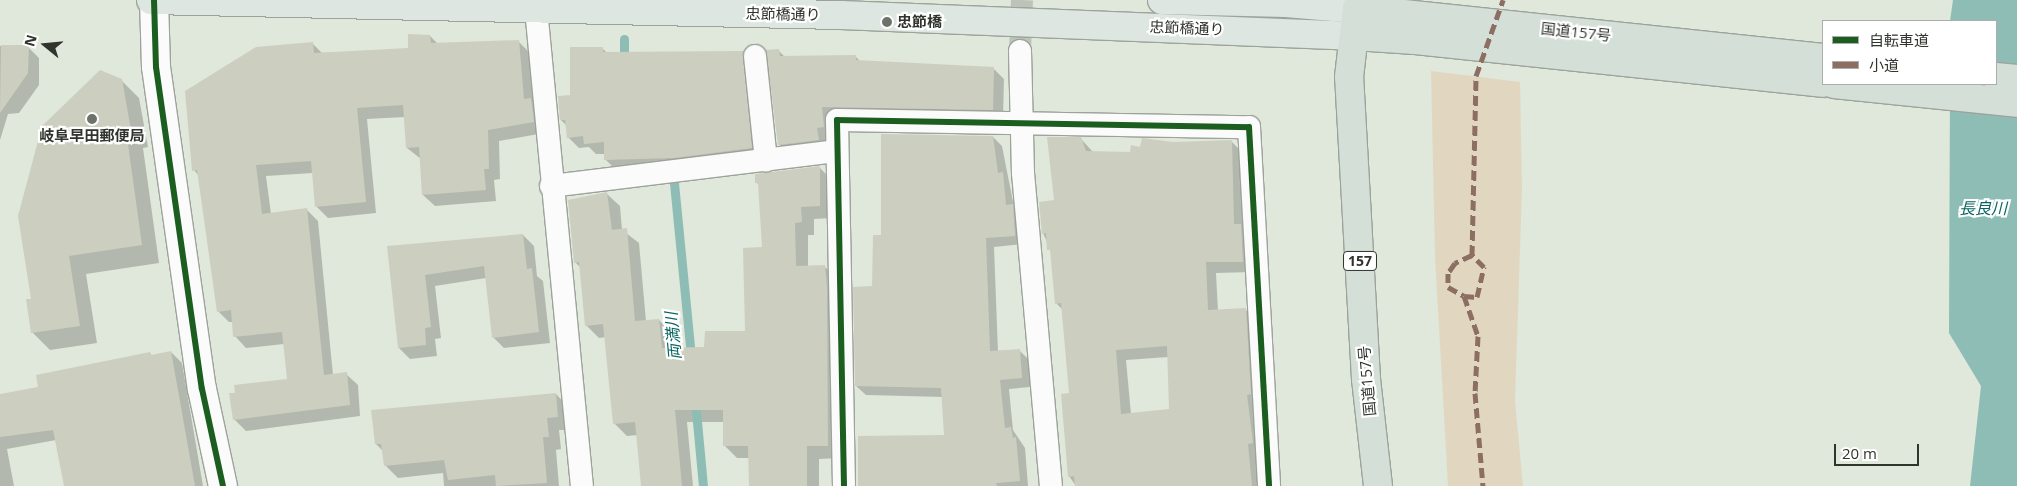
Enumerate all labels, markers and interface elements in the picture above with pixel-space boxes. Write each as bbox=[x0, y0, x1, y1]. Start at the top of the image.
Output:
street label: 忠節橋通り bbox=[745, 4, 821, 24]
place label: 忠節橋 bbox=[897, 13, 942, 31]
marker: 忠節橋 bbox=[881, 16, 893, 28]
street label: 忠節橋通り bbox=[1149, 18, 1225, 38]
street label: 国道157号 bbox=[1540, 19, 1612, 45]
north arrow bbox=[20, 20, 70, 70]
legend bbox=[1822, 20, 1997, 85]
text: 自転車道 bbox=[1869, 30, 1929, 50]
text: N bbox=[19, 32, 41, 49]
text: 小道 bbox=[1869, 55, 1899, 75]
marker: 岐阜早田郵便局 bbox=[86, 113, 98, 125]
place label: 岐阜早田郵便局 bbox=[40, 127, 144, 145]
water label: 長良川 bbox=[1959, 198, 2007, 218]
road number: 157 bbox=[1342, 250, 1378, 272]
water label: 両満川 bbox=[661, 311, 685, 361]
street label: 国道157号 bbox=[1355, 345, 1379, 417]
scale bar bbox=[1837, 434, 1922, 466]
text: 20 m bbox=[1842, 443, 1877, 463]

